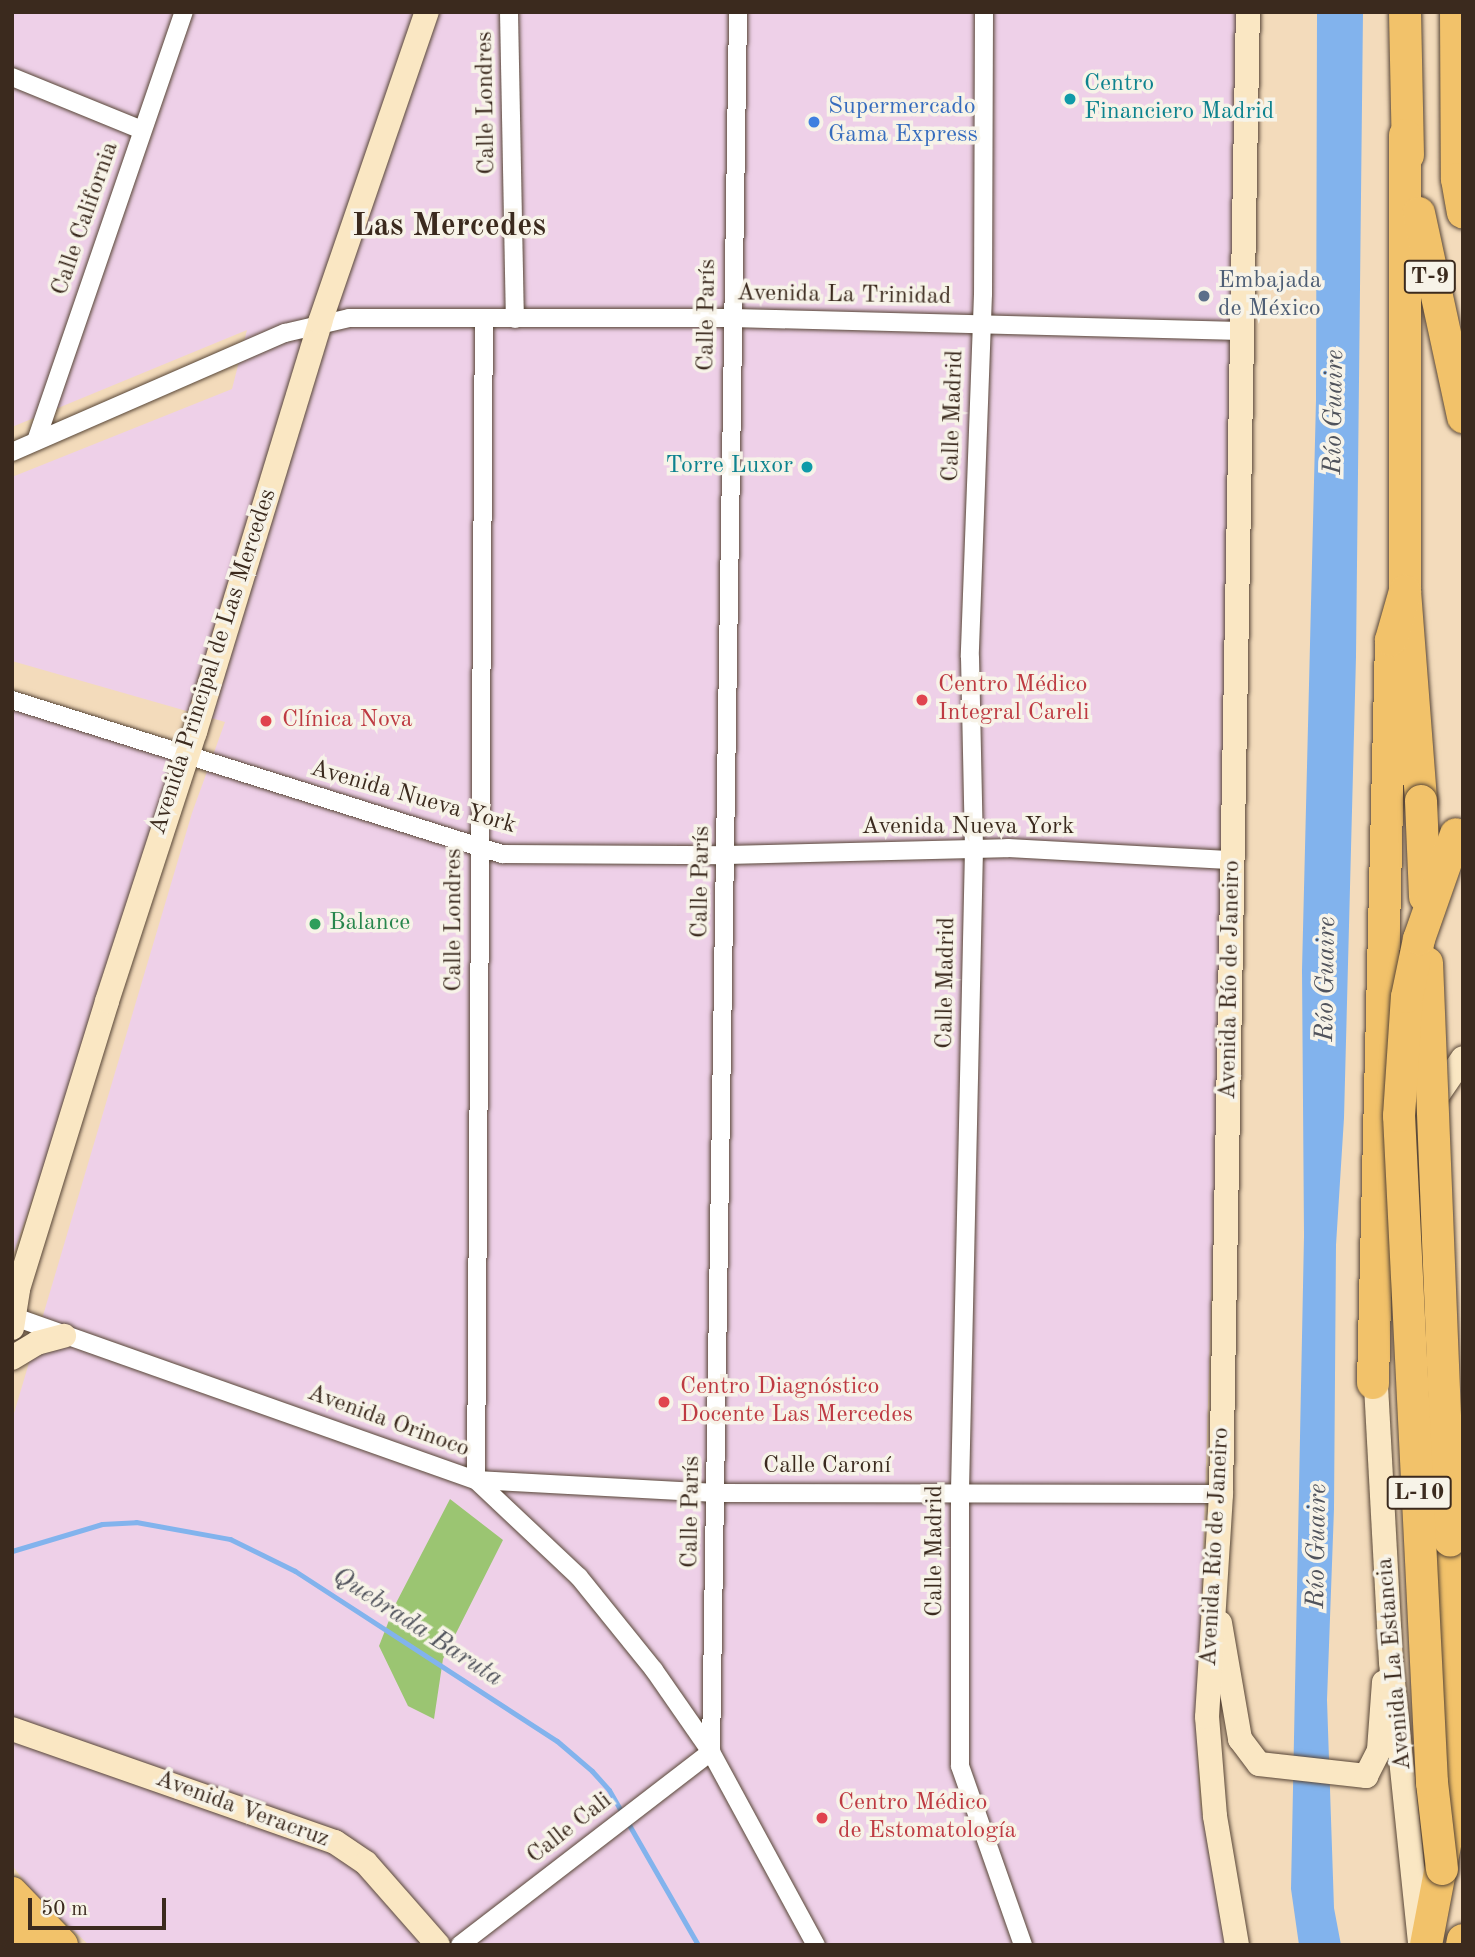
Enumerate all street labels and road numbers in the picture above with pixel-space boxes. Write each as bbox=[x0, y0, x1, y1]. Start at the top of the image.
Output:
street label: Calle Londres bbox=[471, 31, 503, 175]
street label: Calle California bbox=[46, 138, 126, 300]
road number: T-9 bbox=[1404, 258, 1456, 296]
street label: Calle París bbox=[693, 259, 723, 371]
street label: Avenida La Trinidad bbox=[737, 280, 951, 312]
street label: Calle Madrid bbox=[937, 350, 971, 482]
street label: Avenida Principal de Las Mercedes bbox=[144, 485, 284, 839]
street label: Avenida Nueva York bbox=[307, 755, 519, 841]
street label: Avenida Nueva York bbox=[862, 814, 1074, 842]
street label: Calle París bbox=[687, 826, 717, 938]
street label: Calle Londres bbox=[441, 848, 469, 992]
street label: Avenida Río de Janeiro bbox=[1215, 860, 1247, 1100]
street label: Calle Madrid bbox=[931, 917, 963, 1049]
street label: Avenida Orinoco bbox=[303, 1379, 473, 1465]
street label: Avenida Río de Janeiro bbox=[1195, 1427, 1237, 1667]
street label: Calle Caroní bbox=[763, 1453, 891, 1481]
street label: Calle París bbox=[677, 1456, 707, 1568]
road number: L-10 bbox=[1386, 1474, 1452, 1512]
street label: Calle Madrid bbox=[922, 1485, 950, 1617]
street label: Avenida La Estancia bbox=[1371, 1556, 1419, 1772]
street label: Avenida Veracruz bbox=[151, 1765, 333, 1855]
street label: Calle Cali bbox=[522, 1787, 618, 1871]

